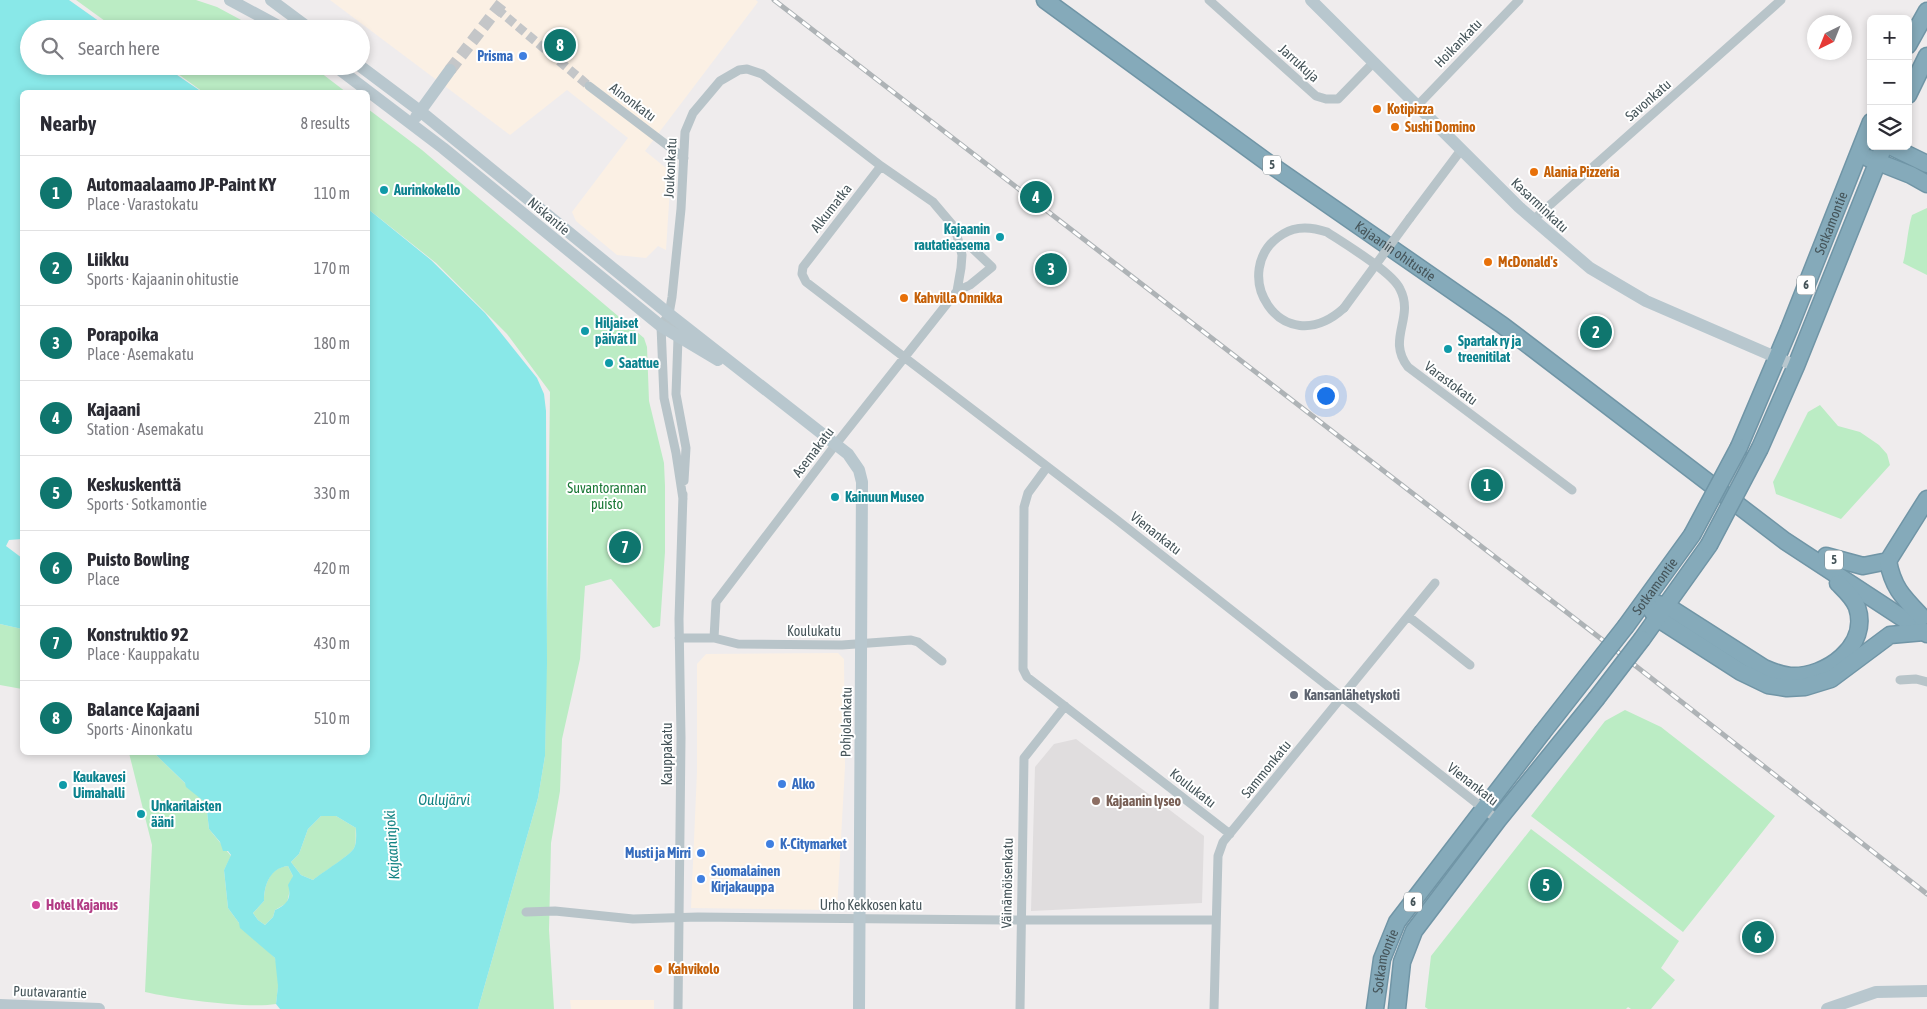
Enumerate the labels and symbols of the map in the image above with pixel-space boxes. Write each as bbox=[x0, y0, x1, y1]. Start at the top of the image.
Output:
north arrow bbox=[1807, 15, 1852, 60]
street label: Hoikankatu bbox=[1431, 16, 1485, 70]
pin: 8 bbox=[544, 26, 576, 64]
street label: Jarrukuja bbox=[1276, 41, 1322, 85]
place label: Prisma bbox=[477, 48, 513, 64]
marker: Prisma bbox=[517, 50, 529, 62]
street label: Savonkatu bbox=[1622, 76, 1674, 124]
street label: Ainonkatu bbox=[607, 79, 659, 125]
place label: Kotipizza bbox=[1387, 101, 1434, 117]
marker: Kotipizza bbox=[1371, 103, 1383, 115]
place label: Sushi Domino bbox=[1405, 119, 1476, 135]
marker: Sushi Domino bbox=[1389, 121, 1401, 133]
street label: Joukonkatu bbox=[660, 137, 680, 199]
road number: 5 bbox=[1263, 156, 1281, 174]
place label: Alania Pizzeria bbox=[1543, 164, 1620, 180]
marker: Alania Pizzeria bbox=[1528, 166, 1540, 178]
street label: Kasarminkatu bbox=[1508, 175, 1572, 235]
pin: 4 bbox=[1020, 178, 1052, 216]
street label: Alkumatka bbox=[807, 181, 855, 235]
place label: Aurinkokello bbox=[393, 182, 461, 198]
marker: Aurinkokello bbox=[378, 184, 390, 196]
street label: Sotkamontie bbox=[1811, 189, 1851, 257]
street label: Niskantie bbox=[525, 194, 573, 238]
street label: Kajaanin ohitustie bbox=[1352, 218, 1439, 284]
place label: Kajaanin rautatieasema bbox=[914, 221, 990, 253]
marker: Kajaanin rautatieasema bbox=[994, 231, 1006, 243]
pin: 3 bbox=[1035, 250, 1067, 288]
place label: McDonald's bbox=[1498, 254, 1558, 270]
marker: McDonald's bbox=[1482, 256, 1494, 268]
road number: 6 bbox=[1797, 276, 1815, 294]
place label: Kahvilla Onnikka bbox=[914, 290, 1003, 306]
marker: Kahvilla Onnikka bbox=[898, 292, 910, 304]
pin: 2 bbox=[1580, 313, 1612, 351]
place label: Hiljaiset päivät II bbox=[595, 315, 638, 347]
marker: Hiljaiset päivät II bbox=[579, 325, 591, 337]
place label: Spartak ry ja treenitilat bbox=[1457, 333, 1522, 365]
marker: Spartak ry ja treenitilat bbox=[1442, 343, 1454, 355]
place label: Saattue bbox=[619, 355, 659, 371]
marker: Saattue bbox=[603, 357, 615, 369]
street label: Varastokatu bbox=[1421, 358, 1481, 408]
your location bbox=[1313, 383, 1339, 409]
street label: Asemakatu bbox=[789, 424, 837, 480]
pin: 1 bbox=[1471, 466, 1503, 504]
park label: Suvantorannan puisto bbox=[567, 480, 647, 512]
place label: Kainuun Museo bbox=[845, 489, 925, 505]
marker: Kainuun Museo bbox=[829, 491, 841, 503]
street label: Vienankatu bbox=[1127, 508, 1185, 558]
pin: 7 bbox=[609, 528, 641, 566]
road number: 5 bbox=[1825, 550, 1843, 570]
street label: Sotkamontie bbox=[1629, 555, 1681, 618]
street label: Koulukatu bbox=[787, 623, 841, 639]
street label: Pohjolankatu bbox=[837, 687, 855, 757]
place label: Kansanlähetyskoti bbox=[1304, 687, 1400, 703]
marker: Kansanlähetyskoti bbox=[1288, 689, 1300, 701]
street label: Kauppakatu bbox=[659, 722, 675, 786]
street label: Sammonkatu bbox=[1238, 737, 1294, 801]
street label: Vienankatu bbox=[1444, 759, 1502, 809]
street label: Koulukatu bbox=[1167, 765, 1219, 811]
place label: Kaukavesi Uimahalli bbox=[73, 769, 126, 801]
place label: Alko bbox=[791, 776, 815, 792]
marker: Alko bbox=[776, 778, 788, 790]
marker: Kaukavesi Uimahalli bbox=[57, 779, 69, 791]
water label: Oulujärvi bbox=[418, 791, 470, 808]
place label: Kajaanin lyseo bbox=[1106, 793, 1182, 809]
marker: Kajaanin lyseo bbox=[1090, 795, 1102, 807]
place label: Unkarilaisten ääni bbox=[151, 798, 222, 830]
marker: Unkarilaisten ääni bbox=[135, 808, 147, 820]
water label: Kajaaninjoki bbox=[381, 809, 402, 880]
place label: K-Citymarket bbox=[780, 836, 847, 852]
street label: Väinämöisenkatu bbox=[998, 837, 1016, 929]
marker: K-Citymarket bbox=[764, 838, 776, 850]
place label: Musti ja Mirri bbox=[625, 845, 691, 861]
marker: Musti ja Mirri bbox=[695, 847, 707, 859]
place label: Suomalainen Kirjakauppa bbox=[711, 863, 780, 895]
pin: 5 bbox=[1530, 866, 1562, 904]
marker: Suomalainen Kirjakauppa bbox=[695, 873, 707, 885]
road number: 6 bbox=[1404, 892, 1422, 912]
place label: Hotel Kajanus bbox=[46, 897, 118, 913]
street label: Urho Kekkosen katu bbox=[820, 897, 922, 913]
marker: Hotel Kajanus bbox=[30, 899, 42, 911]
pin: 6 bbox=[1742, 918, 1774, 956]
street label: Sotkamontie bbox=[1369, 927, 1401, 994]
place label: Kahvikolo bbox=[668, 961, 720, 977]
marker: Kahvikolo bbox=[652, 963, 664, 975]
street label: Puutavarantie bbox=[13, 983, 87, 1001]

